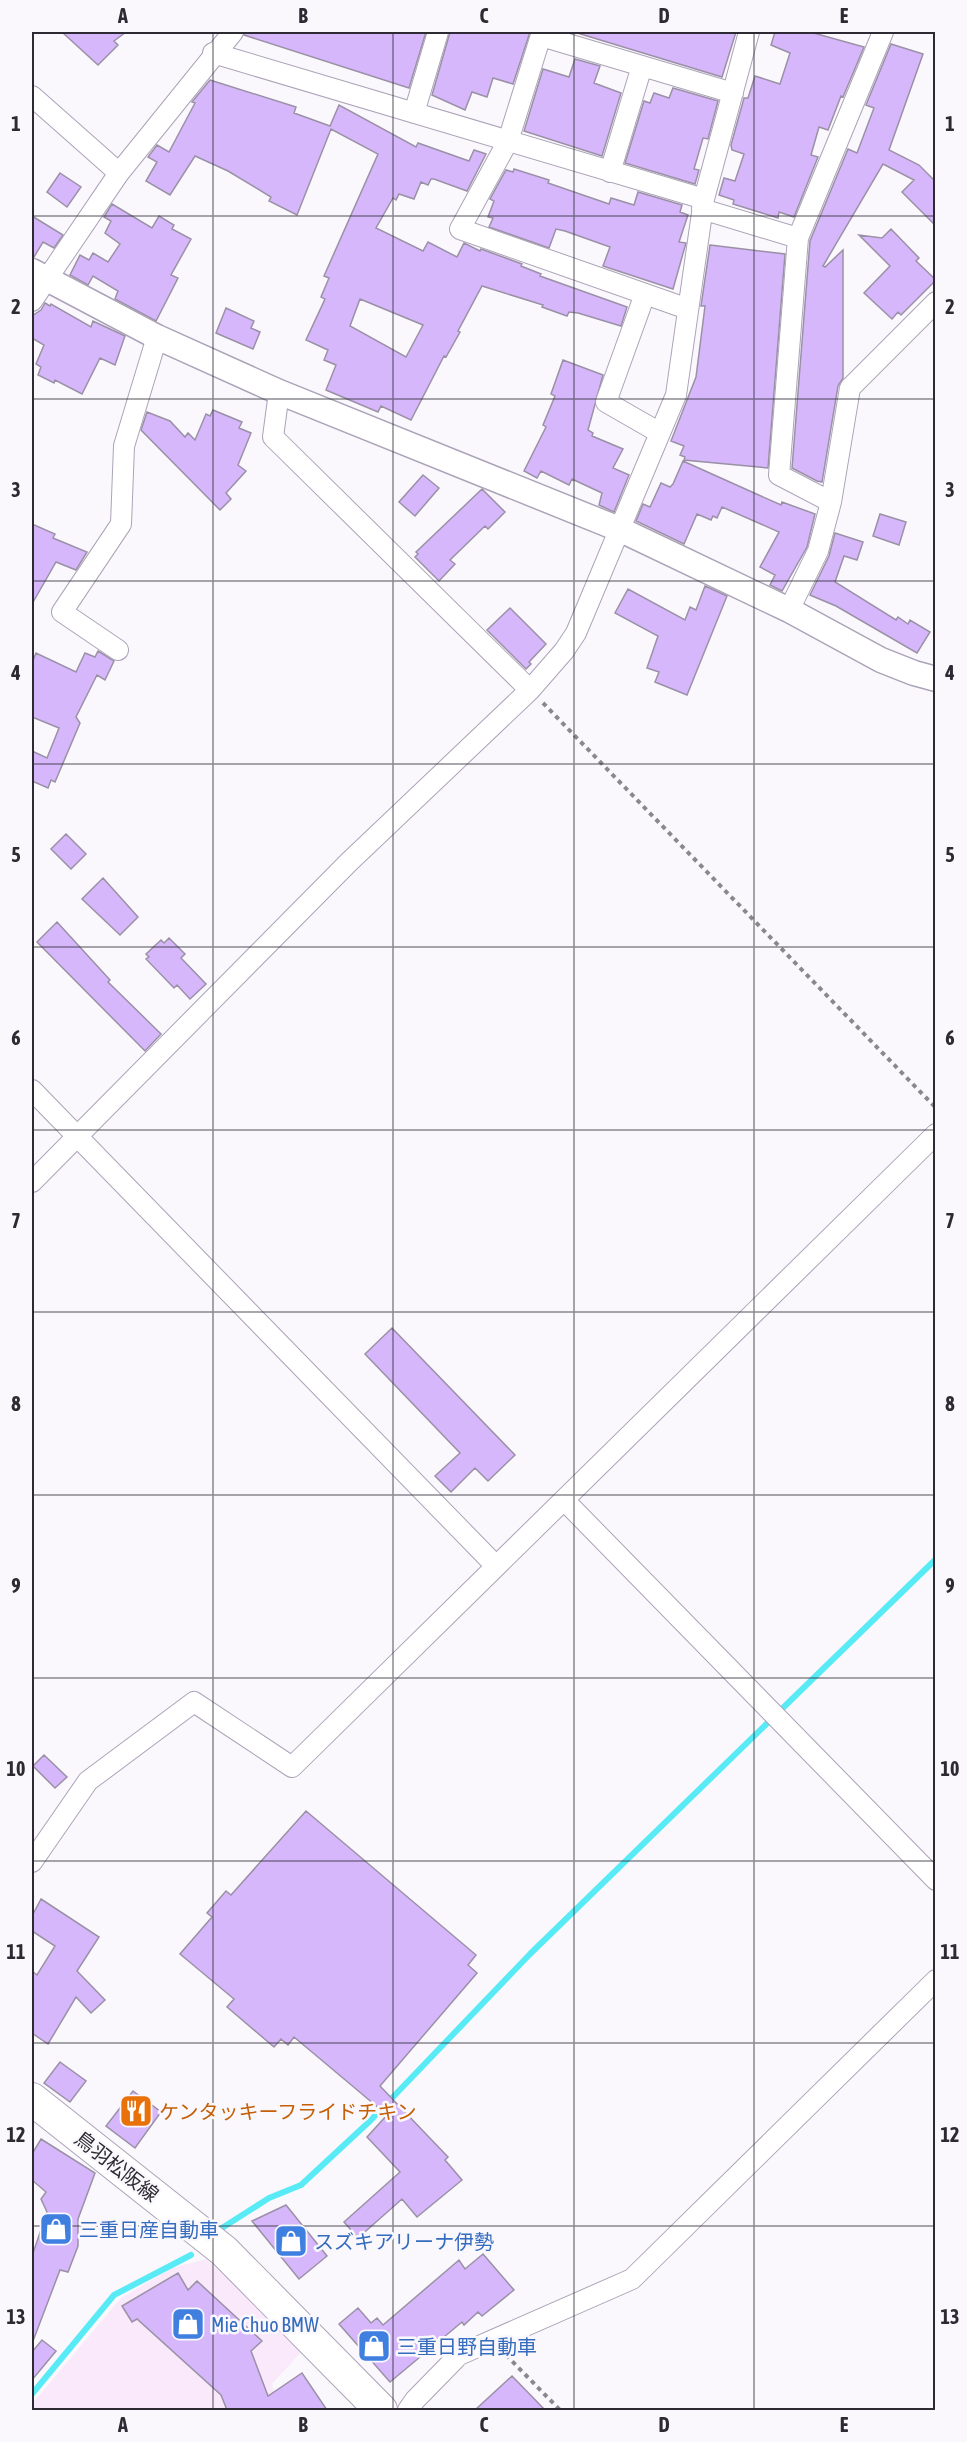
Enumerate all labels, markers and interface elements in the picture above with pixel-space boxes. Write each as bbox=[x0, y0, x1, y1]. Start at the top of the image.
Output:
text: A bbox=[117, 4, 128, 27]
text: B bbox=[298, 4, 308, 27]
text: C bbox=[480, 4, 489, 27]
text: D bbox=[658, 4, 670, 27]
text: E bbox=[840, 4, 849, 27]
text: 1 bbox=[11, 112, 21, 135]
text: 1 bbox=[945, 112, 955, 135]
text: 2 bbox=[11, 295, 21, 318]
text: 2 bbox=[945, 295, 955, 318]
text: 3 bbox=[11, 478, 21, 501]
text: 3 bbox=[945, 478, 955, 501]
text: 4 bbox=[10, 661, 21, 684]
text: 4 bbox=[944, 661, 955, 684]
text: 5 bbox=[11, 843, 21, 866]
text: 5 bbox=[945, 843, 955, 866]
text: 6 bbox=[11, 1026, 21, 1049]
text: 6 bbox=[945, 1026, 955, 1049]
text: 7 bbox=[11, 1209, 21, 1232]
text: 7 bbox=[945, 1209, 955, 1232]
text: 8 bbox=[11, 1392, 21, 1415]
text: 8 bbox=[945, 1392, 955, 1415]
text: 9 bbox=[11, 1574, 21, 1597]
text: 9 bbox=[945, 1574, 955, 1597]
text: 10 bbox=[7, 1757, 25, 1780]
text: 10 bbox=[941, 1757, 959, 1780]
text: 11 bbox=[7, 1940, 25, 1963]
text: 11 bbox=[941, 1940, 959, 1963]
restaurant icon: ケンタッキーフライドチキン bbox=[118, 2093, 154, 2129]
place label: ケンタッキーフライドチキン bbox=[159, 2100, 417, 2123]
text: 12 bbox=[7, 2123, 25, 2146]
text: 12 bbox=[941, 2123, 959, 2146]
street label: 鳥羽松阪線 bbox=[71, 2126, 163, 2206]
shop icon: 三重日産自動車 bbox=[38, 2211, 74, 2247]
place label: 三重日産自動車 bbox=[79, 2218, 219, 2241]
shop icon: スズキアリーナ伊勢 bbox=[273, 2223, 309, 2259]
place label: スズキアリーナ伊勢 bbox=[314, 2230, 494, 2253]
text: 13 bbox=[7, 2305, 25, 2328]
text: 13 bbox=[941, 2305, 959, 2328]
shop icon: Mie Chuo BMW bbox=[170, 2306, 206, 2342]
place label: Mie Chuo BMW bbox=[211, 2313, 319, 2336]
shop icon: 三重日野自動車 bbox=[356, 2328, 392, 2364]
place label: 三重日野自動車 bbox=[397, 2335, 537, 2358]
text: A bbox=[117, 2413, 128, 2436]
text: B bbox=[298, 2413, 308, 2436]
text: C bbox=[480, 2413, 489, 2436]
text: D bbox=[658, 2413, 670, 2436]
text: E bbox=[840, 2413, 849, 2436]

